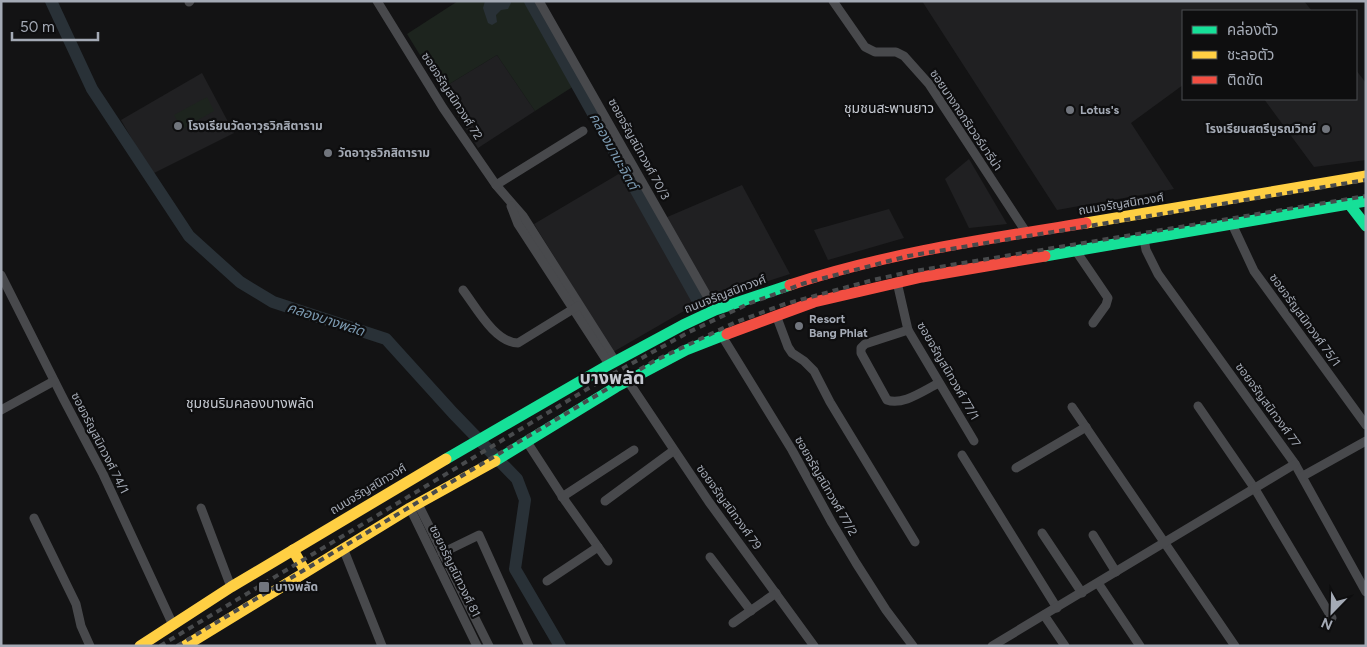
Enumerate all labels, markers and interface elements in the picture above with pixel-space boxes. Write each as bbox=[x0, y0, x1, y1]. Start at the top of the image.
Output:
scale bar bbox=[12, 10, 99, 42]
legend bbox=[1182, 10, 1357, 100]
text: 50 m bbox=[20, 18, 55, 36]
text: คล่องตัว bbox=[1227, 21, 1278, 39]
text: ชะลอตัว bbox=[1227, 46, 1274, 64]
street label: ซอยจรัญสนิทวงศ์ 72 bbox=[419, 50, 485, 142]
street label: ซอยบางกอกริเวอร์มารีน่า bbox=[927, 67, 1005, 173]
text: ติดขัด bbox=[1227, 71, 1263, 89]
street label: ซอยจรัญสนิทวงศ์ 70/3 bbox=[605, 96, 673, 202]
district label: ชุมชนสะพานยาว bbox=[844, 100, 934, 117]
place label: Lotus's bbox=[1080, 103, 1120, 117]
marker: Lotus's bbox=[1064, 104, 1076, 116]
water label: คลองมานะจิตต์ bbox=[586, 110, 643, 195]
place label: โรงเรียนวัดอาวุธวิกสิตาราม bbox=[188, 119, 323, 133]
marker: โรงเรียนวัดอาวุธวิกสิตาราม bbox=[172, 120, 184, 132]
place label: โรงเรียนสตรีบูรณวิทย์ bbox=[1206, 122, 1316, 137]
marker: โรงเรียนสตรีบูรณวิทย์ bbox=[1320, 123, 1332, 135]
place label: วัดอาวุธวิกสิตาราม bbox=[338, 146, 430, 160]
marker: วัดอาวุธวิกสิตาราม bbox=[322, 147, 334, 159]
street label: ถนนจรัญสนิทวงศ์ bbox=[1077, 190, 1165, 218]
street label: ซอยจรัญสนิทวงศ์ 75/1 bbox=[1267, 271, 1343, 369]
street label: ถนนจรัญสนิทวงศ์ bbox=[682, 272, 768, 316]
water label: คลองบางพลัด bbox=[285, 299, 367, 340]
place label: Resort Bang Phlat bbox=[809, 312, 868, 340]
marker: Resort Bang Phlat bbox=[793, 320, 805, 332]
street label: ซอยจรัญสนิทวงศ์ 77/1 bbox=[914, 320, 982, 422]
street label: ซอยจรัญสนิทวงศ์ 77 bbox=[1233, 360, 1304, 450]
district label: บางพลัด bbox=[580, 367, 644, 389]
street label: ซอยจรัญสนิทวงศ์ 74/1 bbox=[68, 390, 132, 496]
district label: ชุมชนริมคลองบางพลัด bbox=[186, 395, 314, 412]
street label: ซอยจรัญสนิทวงศ์ 77/2 bbox=[792, 434, 860, 538]
street label: ถนนจรัญสนิทวงศ์ bbox=[327, 461, 409, 517]
street label: ซอยจรัญสนิทวงศ์ 79 bbox=[694, 462, 765, 552]
street label: ซอยจรัญสนิทวงศ์ 81 bbox=[427, 523, 483, 619]
marker: บางพลัด bbox=[257, 580, 271, 594]
place label: บางพลัด bbox=[275, 580, 318, 594]
north arrow bbox=[1307, 587, 1357, 637]
text: N bbox=[1319, 614, 1335, 633]

